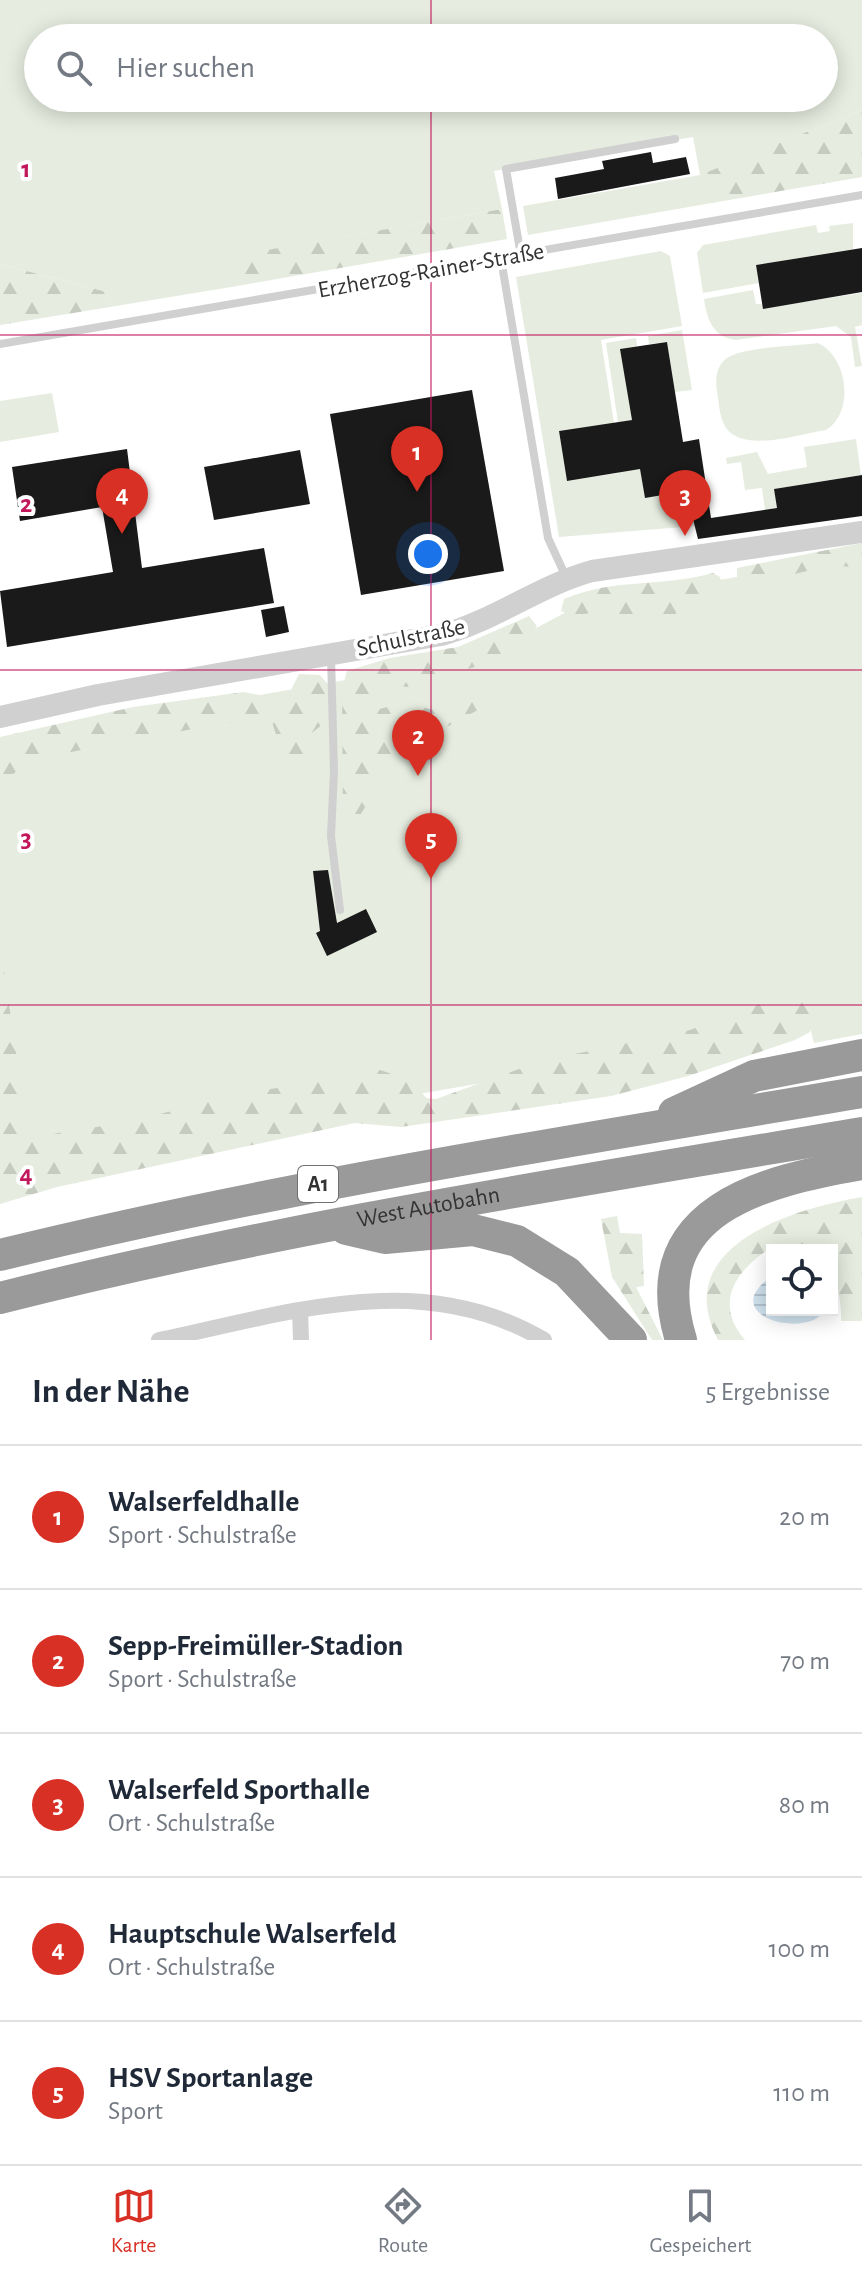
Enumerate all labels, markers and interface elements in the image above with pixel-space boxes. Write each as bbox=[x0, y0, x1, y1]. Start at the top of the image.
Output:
search box bbox=[24, 24, 838, 112]
icon: search bbox=[52, 46, 96, 90]
text: Hier suchen bbox=[116, 53, 255, 83]
text: 1 bbox=[21, 156, 31, 182]
street label: Erzherzog-Rainer-Straße bbox=[316, 239, 546, 303]
pin: 1 bbox=[391, 426, 443, 492]
pin: 4 bbox=[96, 468, 148, 534]
pin: 3 bbox=[659, 470, 711, 536]
text: 2 bbox=[20, 491, 32, 517]
your location bbox=[408, 534, 448, 574]
street label: Schulstraße bbox=[355, 615, 467, 661]
pin: 2 bbox=[392, 710, 444, 776]
pin: 5 bbox=[405, 813, 457, 879]
text: 3 bbox=[20, 826, 32, 852]
text: 4 bbox=[19, 1161, 33, 1187]
road number: A1 bbox=[298, 1166, 338, 1202]
street label: West Autobahn bbox=[355, 1183, 502, 1232]
map controls bbox=[766, 1244, 838, 1316]
button: locate bbox=[766, 1244, 838, 1316]
text: In der Nähe bbox=[32, 1375, 189, 1409]
text: 5 Ergebnisse bbox=[705, 1379, 830, 1405]
text: Walserfeldhalle bbox=[108, 1487, 299, 1517]
text: 1 bbox=[53, 1504, 63, 1530]
text: 20 m bbox=[779, 1504, 830, 1530]
text: Sport · Schulstraße bbox=[108, 1522, 297, 1548]
text: Sepp-Freimüller-Stadion bbox=[108, 1631, 403, 1661]
text: 2 bbox=[52, 1648, 64, 1674]
text: 70 m bbox=[780, 1648, 830, 1674]
text: Sport · Schulstraße bbox=[108, 1666, 297, 1692]
text: Walserfeld Sporthalle bbox=[108, 1775, 370, 1805]
text: 3 bbox=[52, 1792, 64, 1818]
text: 80 m bbox=[779, 1792, 830, 1818]
text: Ort · Schulstraße bbox=[108, 1810, 275, 1836]
text: Hauptschule Walserfeld bbox=[108, 1919, 396, 1949]
text: 4 bbox=[51, 1936, 65, 1962]
text: 100 m bbox=[769, 1936, 830, 1962]
text: Ort · Schulstraße bbox=[108, 1954, 275, 1980]
text: HSV Sportanlage bbox=[108, 2063, 313, 2093]
text: 5 bbox=[52, 2080, 64, 2106]
text: 110 m bbox=[773, 2080, 830, 2106]
text: Sport bbox=[108, 2098, 163, 2124]
tab: Karte bbox=[111, 2184, 156, 2258]
tab: Route bbox=[378, 2184, 428, 2258]
tab: Gespeichert bbox=[649, 2184, 751, 2258]

